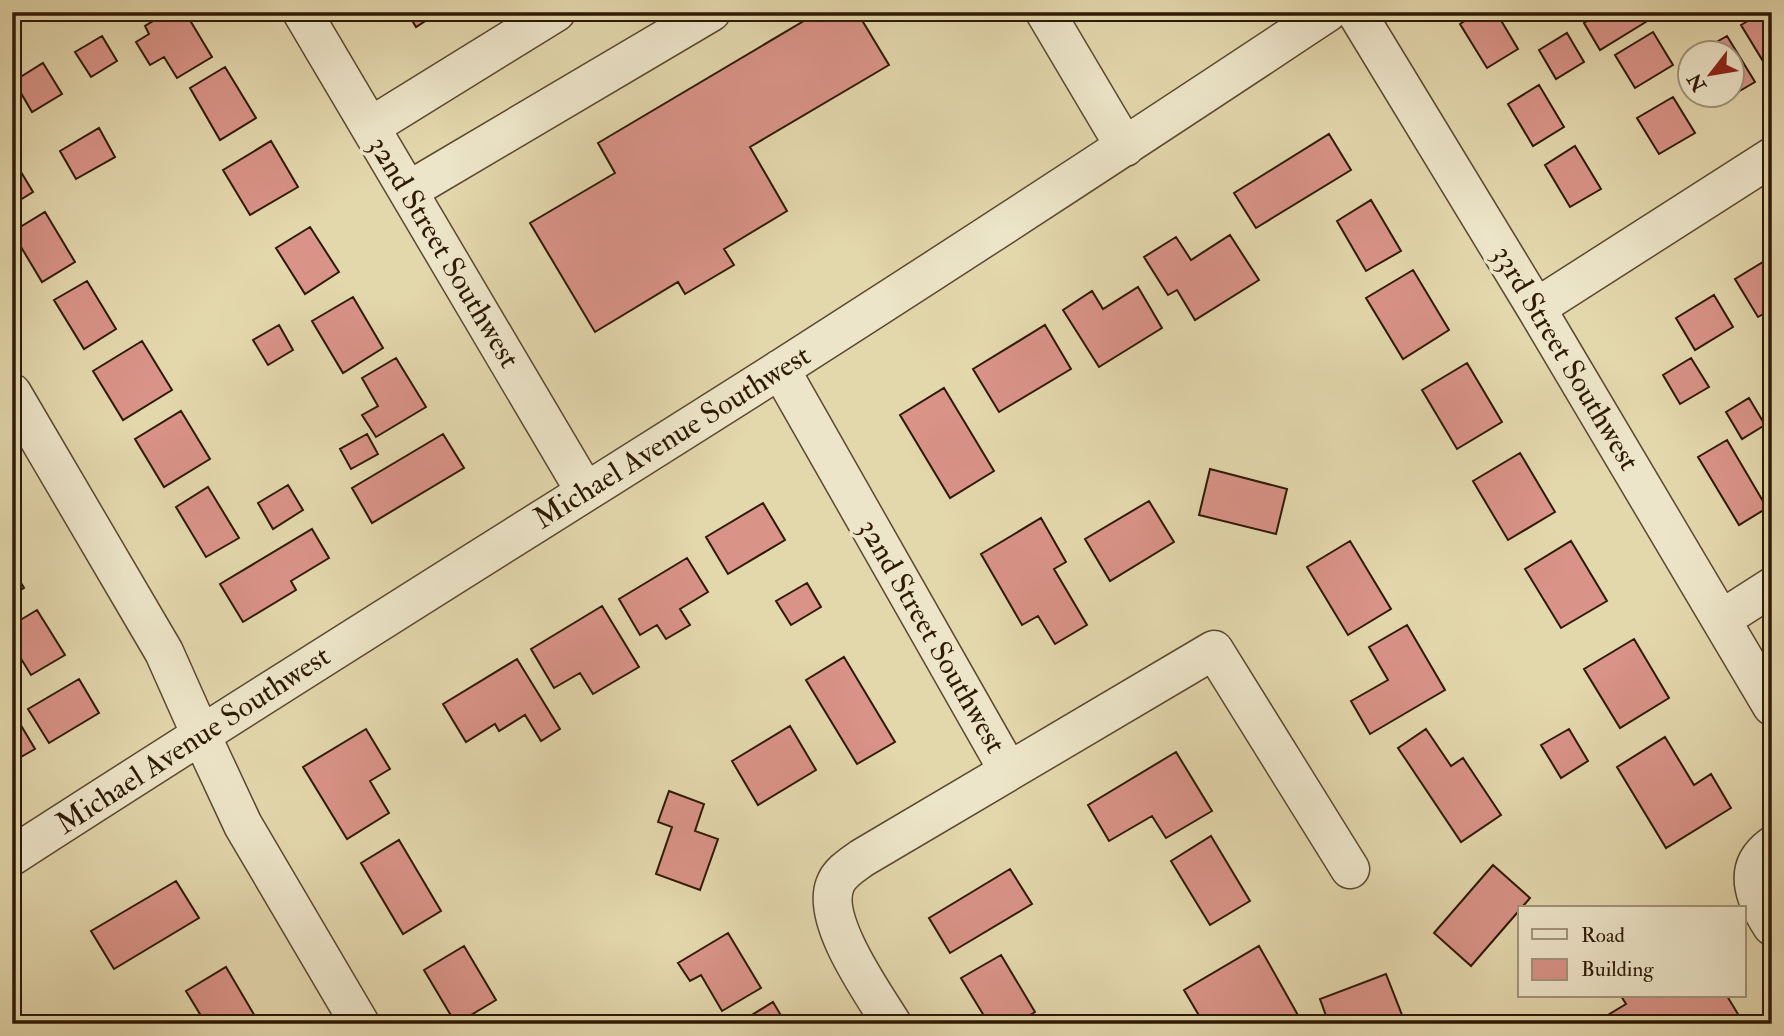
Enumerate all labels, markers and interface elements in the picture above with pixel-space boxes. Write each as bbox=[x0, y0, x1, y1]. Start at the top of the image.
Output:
north arrow bbox=[1676, 38, 1746, 108]
text: N bbox=[1682, 68, 1712, 97]
street label: 32nd Street Southwest bbox=[360, 129, 528, 375]
street label: 33rd Street Southwest bbox=[1484, 239, 1648, 478]
street label: Michael Avenue Southwest bbox=[527, 337, 817, 537]
street label: 32nd Street Southwest bbox=[850, 512, 1014, 760]
street label: Michael Avenue Southwest bbox=[49, 637, 337, 842]
legend bbox=[1518, 906, 1746, 998]
text: Road bbox=[1581, 922, 1626, 949]
text: Building bbox=[1581, 956, 1654, 983]

